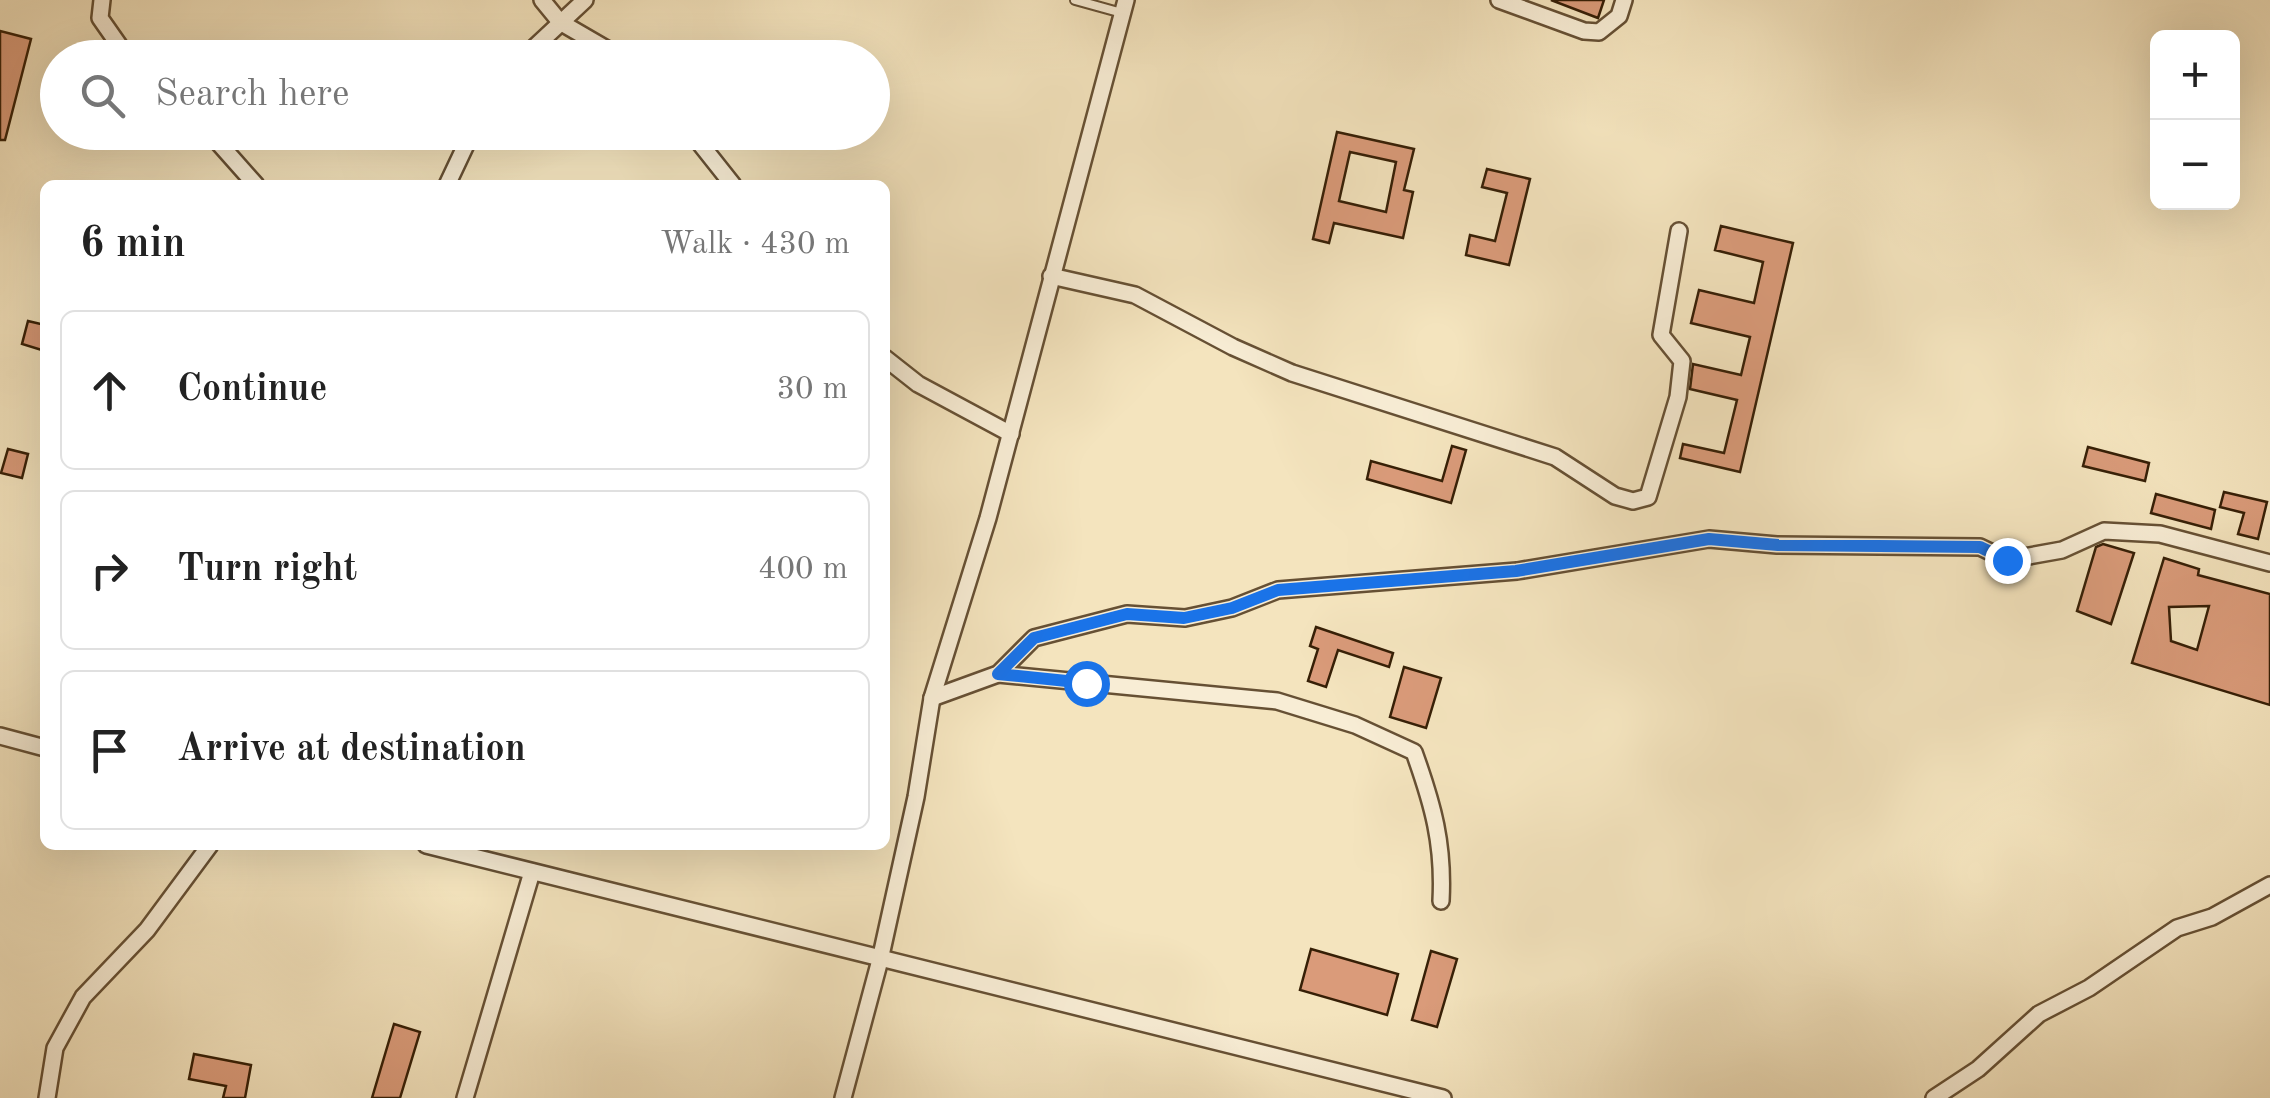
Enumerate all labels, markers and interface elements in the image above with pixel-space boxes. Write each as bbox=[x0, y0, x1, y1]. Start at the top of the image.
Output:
map controls bbox=[2150, 30, 2240, 210]
button: + bbox=[2150, 30, 2240, 120]
search box bbox=[40, 40, 890, 150]
icon: search bbox=[75, 68, 130, 123]
text: Search here bbox=[155, 76, 350, 114]
button: − bbox=[2150, 120, 2240, 210]
text: 6 min bbox=[80, 224, 186, 266]
text: Walk · 430 m bbox=[660, 229, 850, 261]
icon: ahead bbox=[82, 363, 137, 418]
text: Continue bbox=[177, 371, 327, 409]
text: 30 m bbox=[777, 374, 848, 406]
route end bbox=[1985, 538, 2031, 584]
icon: right bbox=[82, 543, 137, 598]
text: Turn right bbox=[177, 551, 357, 589]
text: 400 m bbox=[758, 554, 848, 586]
route start bbox=[1064, 661, 1110, 707]
icon: arrive bbox=[82, 723, 137, 778]
text: Arrive at destination bbox=[177, 731, 526, 769]

